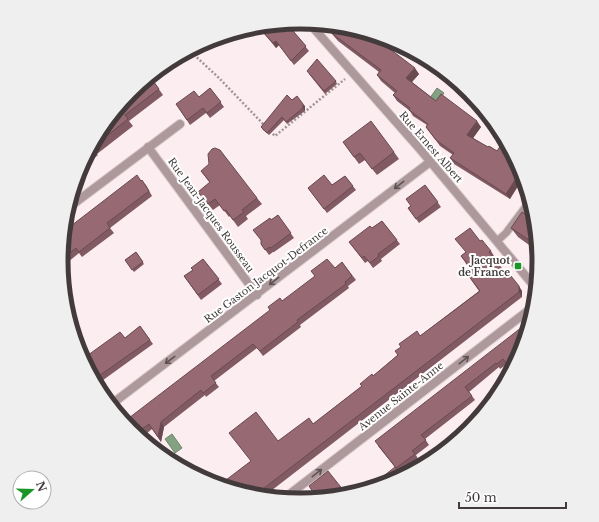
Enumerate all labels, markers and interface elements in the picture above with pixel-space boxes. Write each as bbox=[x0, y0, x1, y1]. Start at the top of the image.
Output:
street label: Rue Ernest Albert bbox=[396, 109, 466, 186]
street label: Rue Jean-Jacques Rousseau bbox=[165, 155, 257, 275]
one-way arrow bbox=[394, 181, 405, 189]
street label: Rue Gaston Jacquot-Defrance bbox=[202, 224, 331, 326]
place label: Jacquot de France bbox=[458, 254, 510, 279]
marker: Jacquot de France bbox=[513, 261, 523, 271]
one-way arrow bbox=[268, 277, 279, 286]
one-way arrow bbox=[165, 356, 176, 364]
one-way arrow bbox=[458, 356, 469, 364]
street label: Avenue Sainte-Anne bbox=[355, 359, 446, 434]
one-way arrow bbox=[311, 469, 322, 478]
north arrow bbox=[12, 470, 52, 510]
text: N bbox=[33, 479, 50, 494]
scale bar bbox=[459, 484, 566, 510]
text: 50 m bbox=[465, 490, 497, 505]

